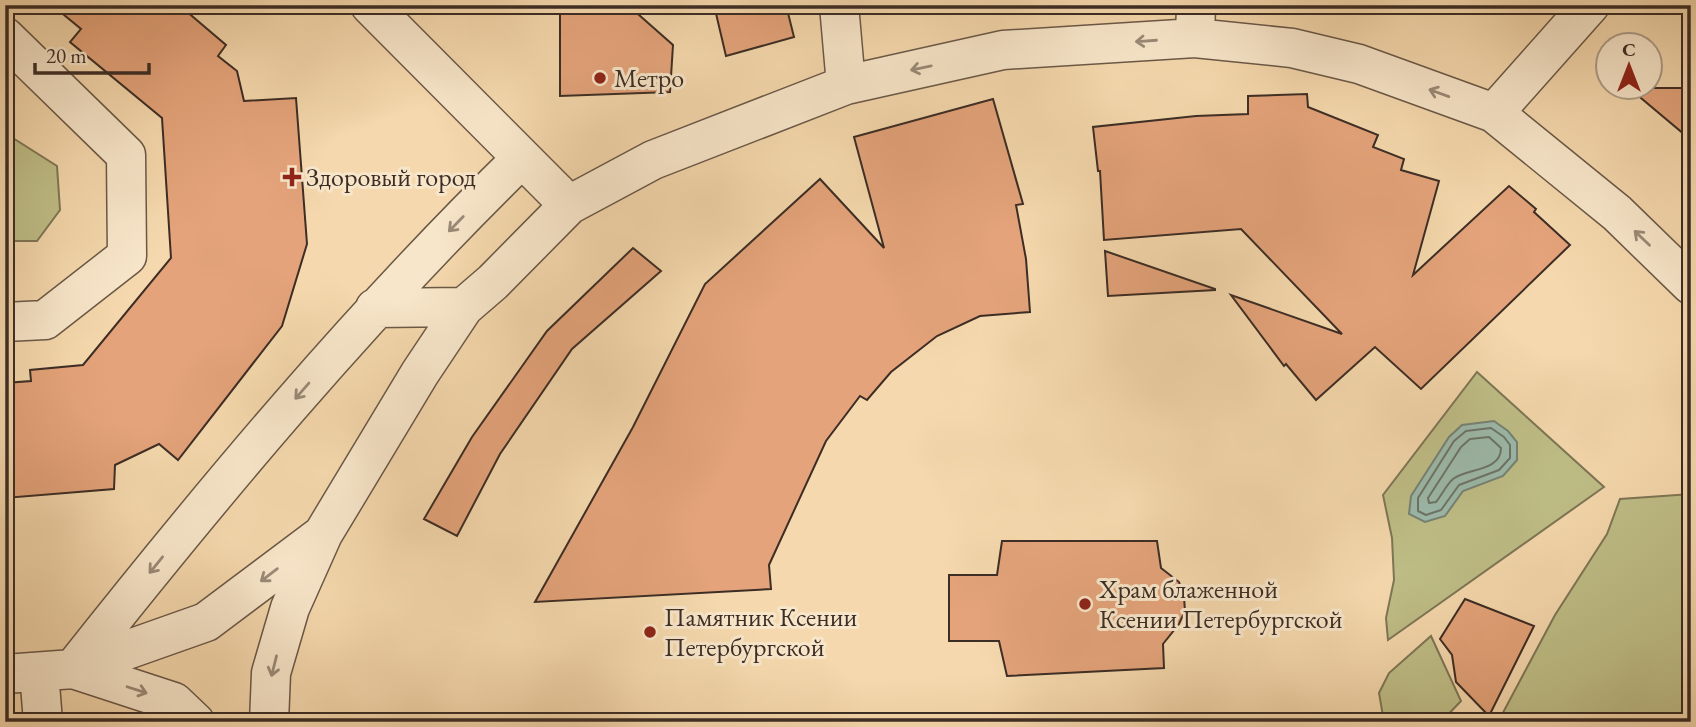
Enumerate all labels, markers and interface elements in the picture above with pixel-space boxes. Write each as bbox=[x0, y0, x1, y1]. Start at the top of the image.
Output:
scale bar bbox=[35, 32, 149, 76]
north arrow bbox=[1594, 32, 1664, 102]
one-way arrow bbox=[1135, 35, 1158, 48]
text: С bbox=[1622, 37, 1636, 62]
text: 20 m bbox=[46, 42, 87, 69]
place label: Метро bbox=[614, 61, 684, 95]
one-way arrow bbox=[910, 62, 933, 76]
marker: Метро bbox=[592, 70, 608, 86]
one-way arrow bbox=[1429, 86, 1451, 98]
place label: Здоровый город bbox=[306, 160, 476, 194]
marker: Здоровый город bbox=[284, 169, 300, 185]
one-way arrow bbox=[448, 215, 465, 232]
one-way arrow bbox=[1634, 229, 1651, 246]
one-way arrow bbox=[294, 382, 310, 400]
one-way arrow bbox=[148, 556, 164, 574]
one-way arrow bbox=[260, 567, 279, 582]
place label: Храм блаженной Ксении Петербургской bbox=[1098, 572, 1343, 636]
marker: Храм блаженной Ксении Петербургской bbox=[1077, 596, 1093, 612]
place label: Памятник Ксении Петербургской bbox=[664, 600, 857, 664]
marker: Памятник Ксении Петербургской bbox=[642, 624, 658, 640]
one-way arrow bbox=[266, 654, 280, 677]
one-way arrow bbox=[126, 685, 148, 697]

